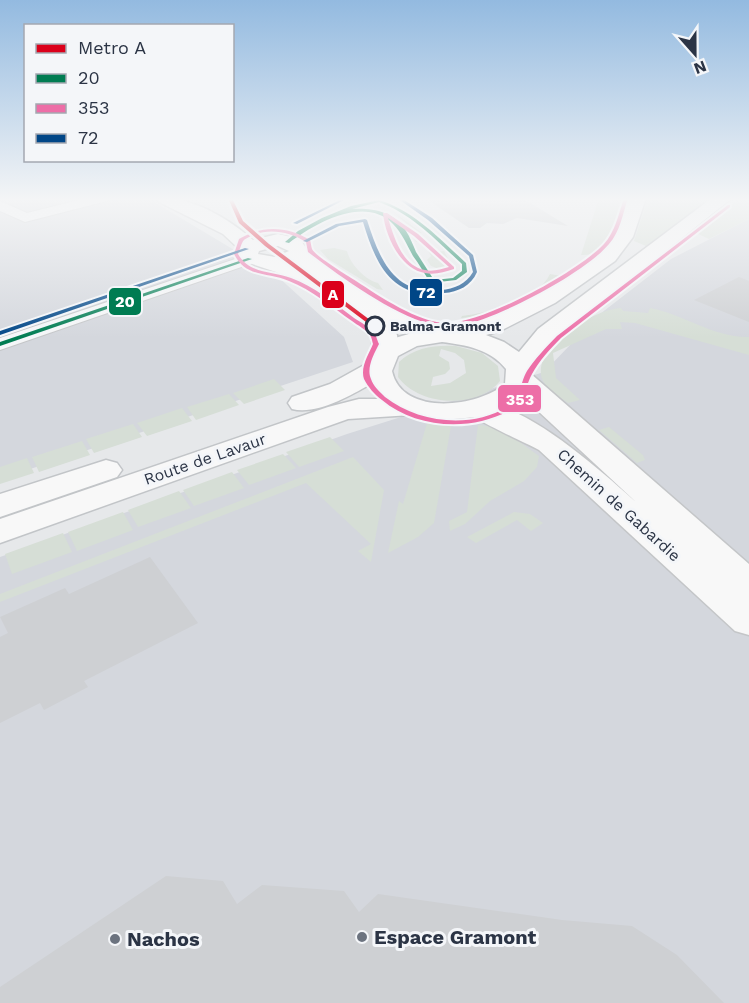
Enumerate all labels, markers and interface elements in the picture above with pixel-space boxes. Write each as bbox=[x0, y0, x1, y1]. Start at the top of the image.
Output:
legend bbox=[24, 24, 234, 162]
north arrow bbox=[665, 24, 725, 84]
text: Metro A bbox=[78, 37, 146, 58]
text: N bbox=[691, 57, 709, 79]
text: 20 bbox=[78, 67, 100, 88]
text: 353 bbox=[78, 97, 109, 118]
text: 72 bbox=[78, 127, 99, 148]
line badge: 72 bbox=[409, 278, 443, 307]
line badge: A bbox=[321, 280, 345, 309]
text: 72 bbox=[416, 283, 436, 302]
text: A bbox=[328, 285, 339, 304]
line badge: 20 bbox=[108, 287, 142, 316]
text: 20 bbox=[115, 292, 135, 311]
marker: Balma-Gramont bbox=[365, 316, 385, 336]
place label: Balma-Gramont bbox=[390, 318, 501, 334]
line badge: 353 bbox=[497, 384, 542, 413]
text: 353 bbox=[506, 390, 534, 409]
street label: Route de Lavaur bbox=[141, 429, 269, 489]
street label: Chemin de Gabardie bbox=[553, 445, 685, 565]
place label: Espace Gramont bbox=[374, 925, 537, 949]
place label: Nachos bbox=[127, 927, 200, 951]
marker: Espace Gramont bbox=[355, 930, 369, 944]
marker: Nachos bbox=[108, 932, 122, 946]

